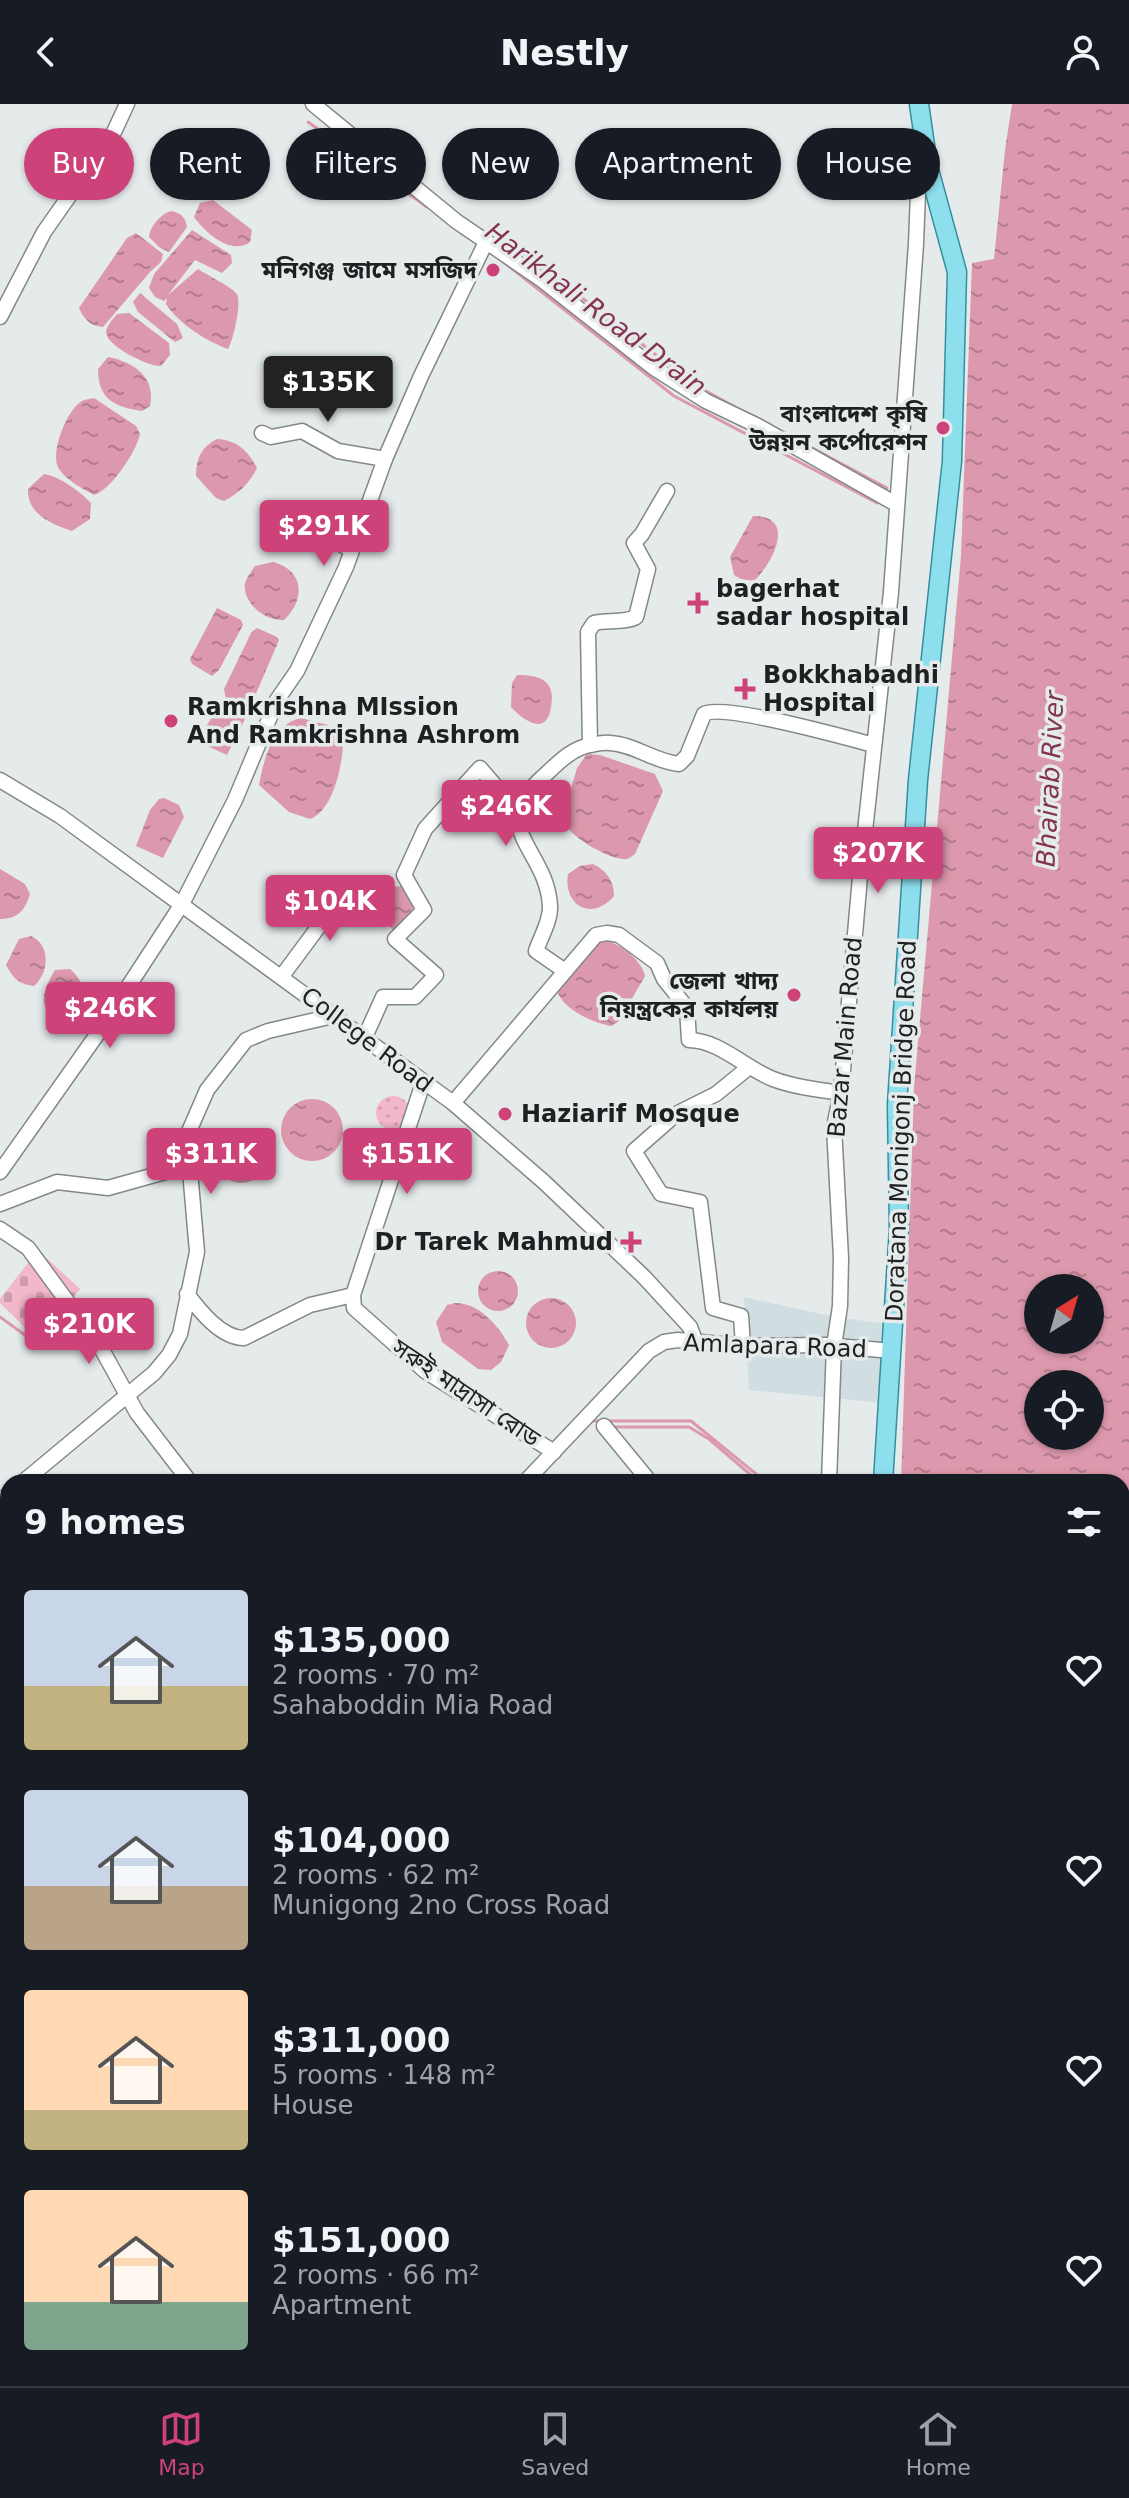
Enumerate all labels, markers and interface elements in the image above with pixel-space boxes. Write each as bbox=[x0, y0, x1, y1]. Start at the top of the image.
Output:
icon: back bbox=[24, 30, 68, 74]
icon: person bbox=[1061, 30, 1105, 74]
text: Nestly bbox=[500, 32, 629, 73]
chip: Buy bbox=[24, 128, 134, 200]
chip: Rent bbox=[150, 128, 270, 200]
chip: Filters bbox=[286, 128, 426, 200]
chip: New bbox=[442, 128, 559, 200]
chip: Apartment bbox=[575, 128, 781, 200]
chip: House bbox=[797, 128, 940, 200]
water label: Harikhali Road Drain bbox=[480, 216, 712, 402]
place label: মনিগঞ্জ জামে মসজিদ bbox=[260, 256, 477, 284]
marker: মনিগঞ্জ জামে মসজিদ bbox=[484, 261, 502, 279]
pin: $135K bbox=[272, 356, 384, 424]
text: $135K bbox=[282, 367, 374, 397]
place label: বাংলাদেশ কৃষি উন্নয়ন কর্পোরেশন bbox=[748, 400, 928, 456]
marker: বাংলাদেশ কৃষি উন্নয়ন কর্পোরেশন bbox=[934, 419, 952, 437]
pin: $291K bbox=[268, 500, 380, 568]
text: $291K bbox=[278, 511, 370, 541]
place label: bagerhat sadar hospital bbox=[716, 575, 909, 631]
marker: bagerhat sadar hospital bbox=[687, 592, 709, 614]
place label: Bokkhabadhi Hospital bbox=[763, 661, 939, 717]
marker: Bokkhabadhi Hospital bbox=[734, 678, 756, 700]
water label: Bhairab River bbox=[1030, 688, 1070, 868]
place label: Ramkrishna MIssion And Ramkrishna Ashrom bbox=[187, 693, 520, 749]
marker: Ramkrishna MIssion And Ramkrishna Ashrom bbox=[162, 712, 180, 730]
pin: $246K bbox=[450, 780, 562, 848]
text: $246K bbox=[460, 791, 552, 821]
pin: $207K bbox=[822, 827, 934, 895]
text: $207K bbox=[832, 838, 924, 868]
pin: $104K bbox=[274, 875, 386, 943]
text: $104K bbox=[284, 886, 376, 916]
street label: Bazar Main Road bbox=[822, 936, 868, 1138]
street label: Doratana Monigonj Bridge Road bbox=[880, 940, 922, 1322]
place label: জেলা খাদ্য নিয়ন্ত্রকের কার্যলয় bbox=[599, 967, 779, 1023]
street label: College Road bbox=[296, 981, 438, 1099]
pin: $246K bbox=[54, 982, 166, 1050]
marker: জেলা খাদ্য নিয়ন্ত্রকের কার্যলয় bbox=[785, 986, 803, 1004]
text: $246K bbox=[64, 993, 156, 1023]
place label: Haziarif Mosque bbox=[521, 1100, 740, 1128]
marker: Haziarif Mosque bbox=[496, 1105, 514, 1123]
pin: $311K bbox=[155, 1128, 267, 1196]
pin: $151K bbox=[351, 1128, 463, 1196]
text: $311K bbox=[165, 1139, 257, 1169]
text: $151K bbox=[361, 1139, 453, 1169]
place label: Dr Tarek Mahmud bbox=[375, 1228, 613, 1256]
marker: Dr Tarek Mahmud bbox=[620, 1231, 642, 1253]
north arrow bbox=[1024, 1274, 1104, 1354]
map controls bbox=[1024, 1274, 1104, 1450]
pin: $210K bbox=[33, 1298, 145, 1366]
text: $210K bbox=[43, 1309, 135, 1339]
street label: Amlapara Road bbox=[683, 1329, 867, 1363]
street label: সরুই মাদ্রাসা রোড bbox=[386, 1333, 546, 1453]
button: locate bbox=[1024, 1370, 1104, 1450]
icon: filters bbox=[1062, 1500, 1106, 1544]
text: 9 homes bbox=[24, 1502, 186, 1542]
text: $135,000 bbox=[272, 1620, 451, 1660]
icon: home bbox=[88, 1622, 184, 1718]
icon: heart bbox=[1062, 1648, 1106, 1692]
text: 2 rooms · 70 m² bbox=[272, 1660, 480, 1690]
text: Sahaboddin Mia Road bbox=[272, 1690, 553, 1720]
text: $104,000 bbox=[272, 1820, 451, 1860]
icon: home bbox=[88, 1822, 184, 1918]
icon: heart bbox=[1062, 1848, 1106, 1892]
text: 2 rooms · 62 m² bbox=[272, 1860, 480, 1890]
text: Munigong 2no Cross Road bbox=[272, 1890, 610, 1920]
text: $311,000 bbox=[272, 2020, 451, 2060]
icon: home bbox=[88, 2022, 184, 2118]
icon: heart bbox=[1062, 2048, 1106, 2092]
text: 5 rooms · 148 m² bbox=[272, 2060, 496, 2090]
text: House bbox=[272, 2090, 353, 2120]
text: $151,000 bbox=[272, 2220, 451, 2260]
icon: home bbox=[88, 2222, 184, 2318]
icon: heart bbox=[1062, 2248, 1106, 2292]
text: 2 rooms · 66 m² bbox=[272, 2260, 480, 2290]
text: Apartment bbox=[272, 2290, 411, 2320]
tab: Map bbox=[158, 2407, 205, 2480]
tab: Saved bbox=[521, 2407, 589, 2480]
tab: Home bbox=[906, 2407, 971, 2480]

